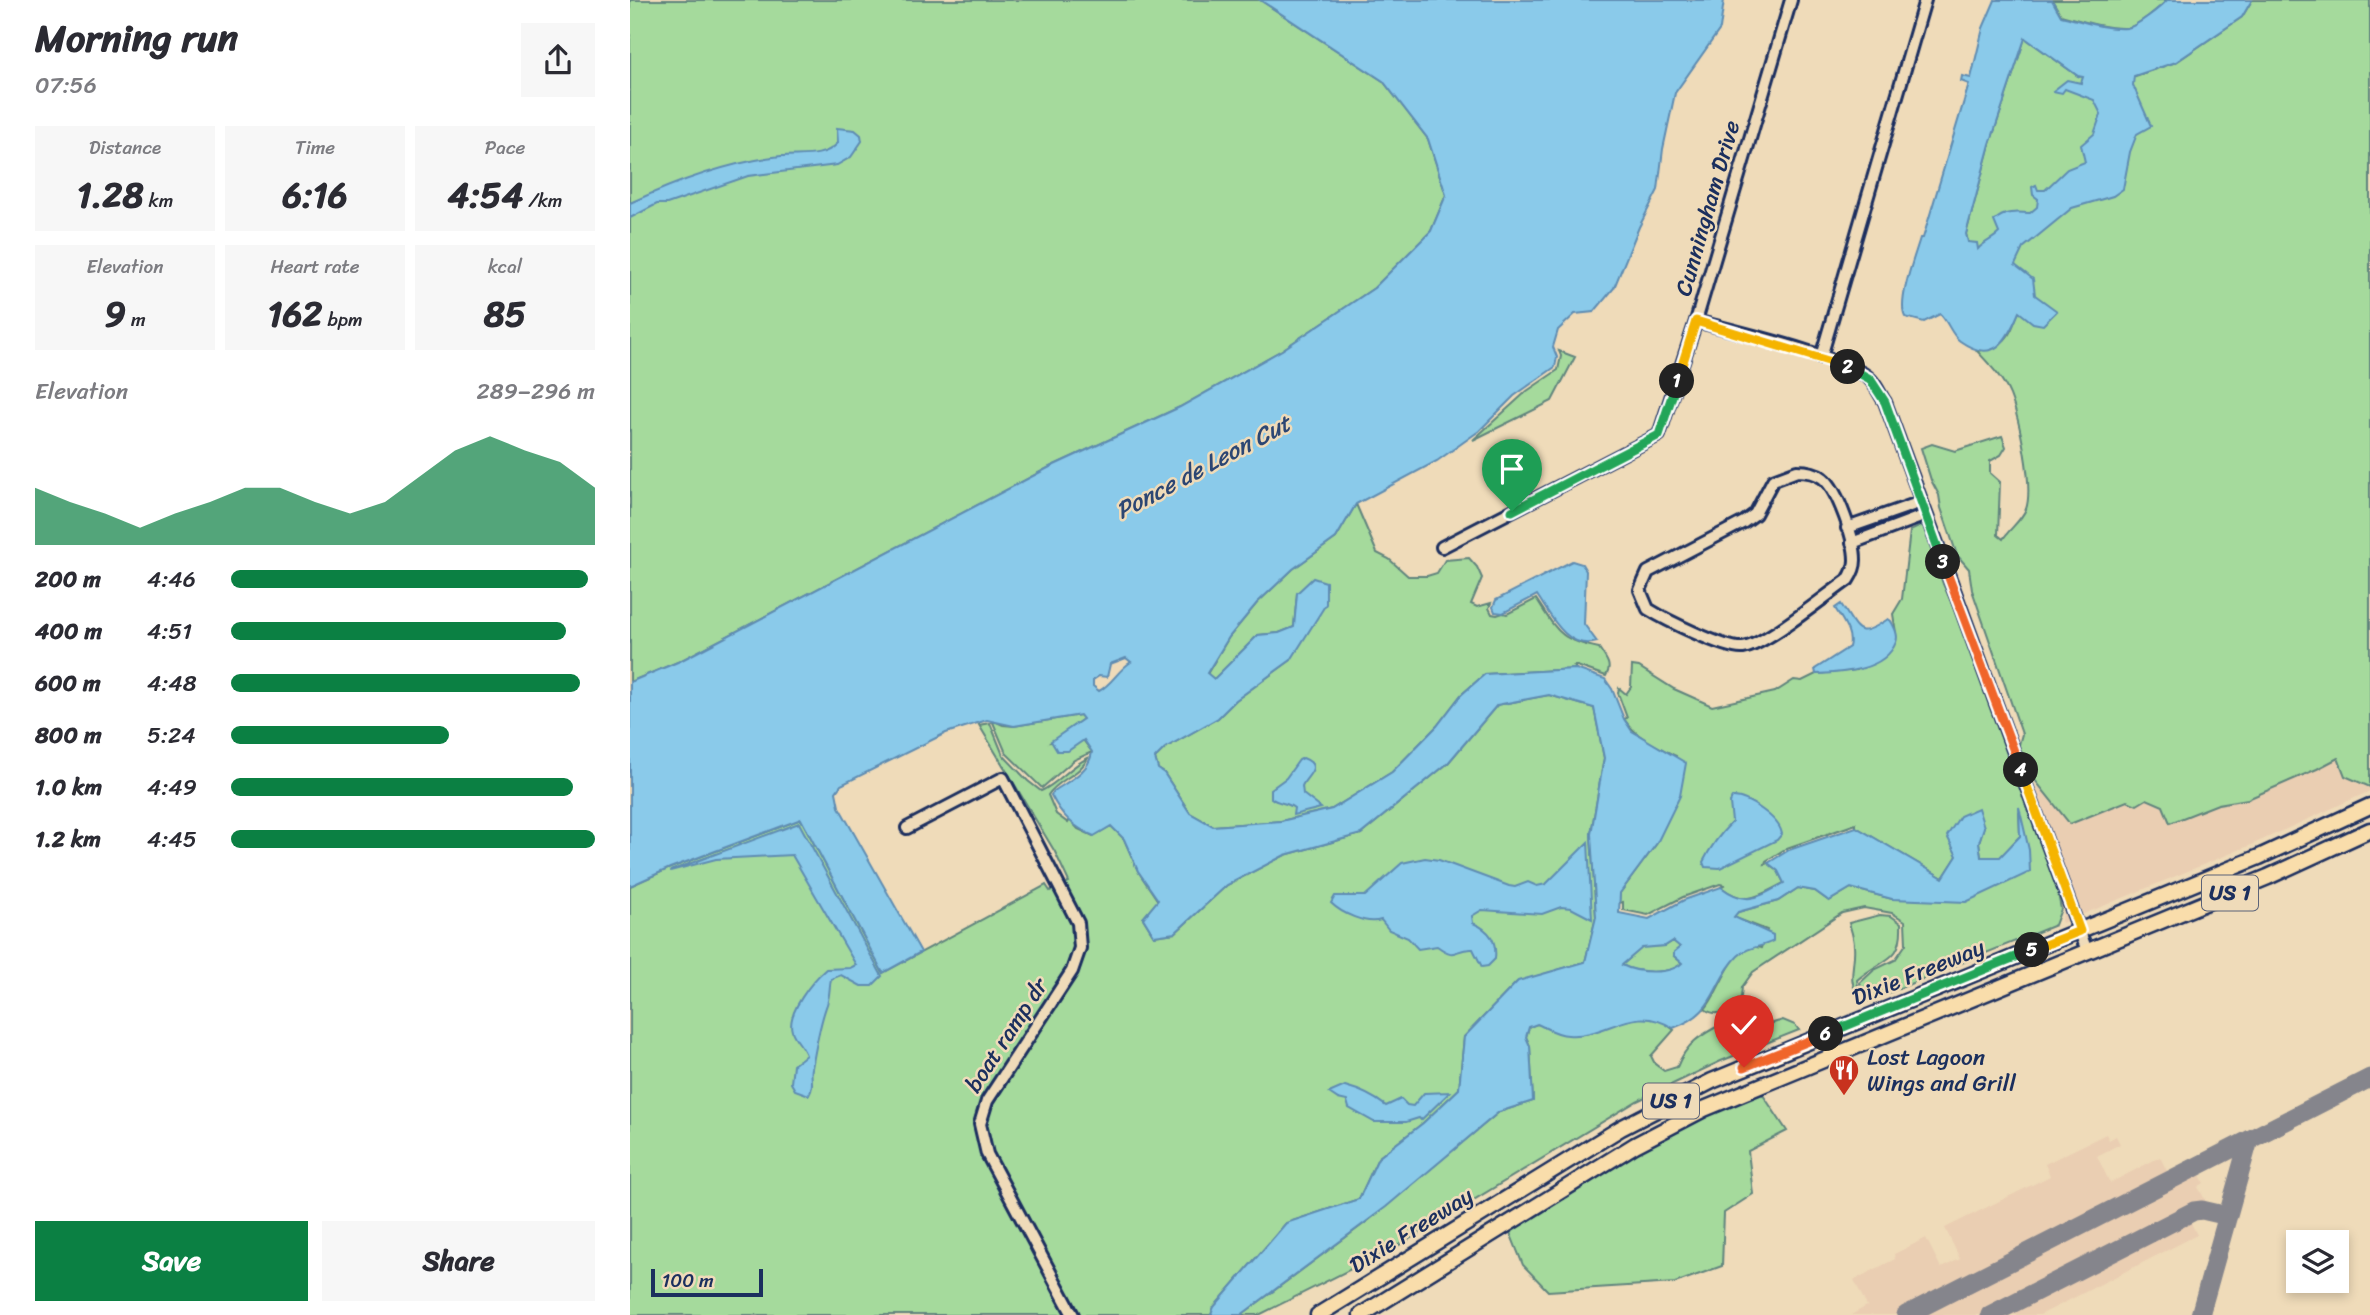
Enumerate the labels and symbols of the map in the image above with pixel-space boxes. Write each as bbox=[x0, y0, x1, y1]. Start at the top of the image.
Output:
street label: Cunningham Drive bbox=[1663, 115, 1752, 301]
pin: 2 bbox=[1830, 350, 1866, 384]
pin: 1 bbox=[1660, 364, 1694, 398]
water label: Ponce de Leon Cut bbox=[1108, 402, 1301, 531]
pin bbox=[1482, 439, 1542, 511]
pin: 3 bbox=[1926, 544, 1960, 580]
pin: 4 bbox=[2004, 752, 2038, 788]
road number: US 1 bbox=[2202, 876, 2258, 910]
street label: Dixie Freeway bbox=[1845, 927, 1991, 1018]
pin: 5 bbox=[2014, 932, 2050, 968]
street label: boat ramp dr bbox=[954, 968, 1060, 1101]
pin bbox=[1714, 995, 1774, 1067]
pin: 6 bbox=[1808, 1016, 1844, 1052]
place label: Lost Lagoon Wings and Grill bbox=[1867, 1037, 2016, 1104]
restaurant icon: Lost Lagoon Wings and Grill bbox=[1827, 1053, 1861, 1097]
road number: US 1 bbox=[1643, 1084, 1699, 1118]
street label: Dixie Freeway bbox=[1341, 1176, 1482, 1285]
scale bar bbox=[651, 1266, 763, 1298]

